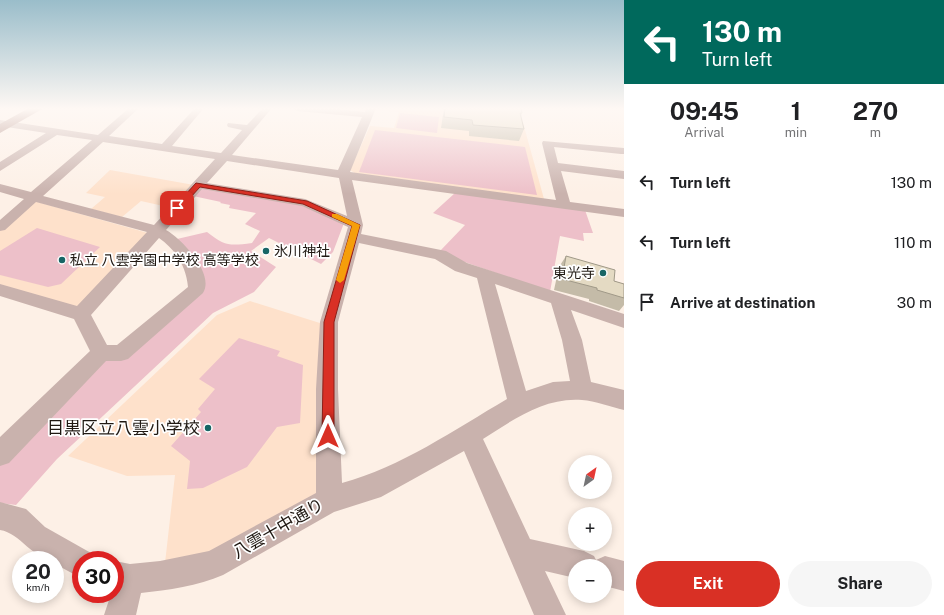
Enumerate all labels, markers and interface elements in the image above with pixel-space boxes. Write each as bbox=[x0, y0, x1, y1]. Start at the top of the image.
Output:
text: 130 m bbox=[702, 15, 782, 48]
icon: left bbox=[636, 16, 688, 68]
text: Turn left bbox=[702, 49, 772, 70]
text: 09:45 bbox=[670, 97, 739, 125]
text: 1 bbox=[791, 97, 801, 125]
text: 270 bbox=[853, 97, 898, 125]
text: Arrival bbox=[684, 125, 724, 140]
text: min bbox=[785, 125, 807, 140]
text: m bbox=[870, 125, 881, 140]
icon: left bbox=[636, 171, 658, 193]
text: Turn left bbox=[670, 174, 731, 191]
text: 130 m bbox=[891, 174, 932, 191]
pin bbox=[160, 191, 194, 225]
icon: arrive bbox=[166, 197, 188, 219]
icon: left bbox=[636, 231, 658, 253]
text: Turn left bbox=[670, 234, 731, 251]
text: 110 m bbox=[894, 234, 932, 251]
place label: 氷川神社 bbox=[274, 243, 330, 259]
marker: 氷川神社 bbox=[261, 246, 271, 256]
place label: 私立 八雲学園中学校 高等学校 bbox=[70, 252, 259, 268]
marker: 私立 八雲学園中学校 高等学校 bbox=[57, 255, 67, 265]
place label: 東光寺 bbox=[553, 265, 595, 281]
marker: 東光寺 bbox=[598, 268, 608, 278]
icon: arrive bbox=[636, 291, 658, 313]
text: Arrive at destination bbox=[670, 294, 815, 311]
text: 30 m bbox=[897, 294, 932, 311]
position arrow bbox=[307, 415, 349, 457]
place label: 目黒区立八雲小学校 bbox=[47, 418, 200, 438]
marker: 目黒区立八雲小学校 bbox=[203, 423, 213, 433]
north arrow bbox=[568, 455, 612, 499]
map controls bbox=[568, 455, 612, 603]
street label: 八雲十中通り bbox=[229, 494, 327, 562]
button: + bbox=[568, 507, 612, 551]
speed limit sign: 30 bbox=[72, 551, 124, 603]
button: − bbox=[568, 559, 612, 603]
text: 20 bbox=[25, 560, 51, 584]
button: Exit bbox=[636, 561, 780, 607]
button: Share bbox=[788, 561, 932, 607]
text: km/h bbox=[26, 581, 50, 593]

